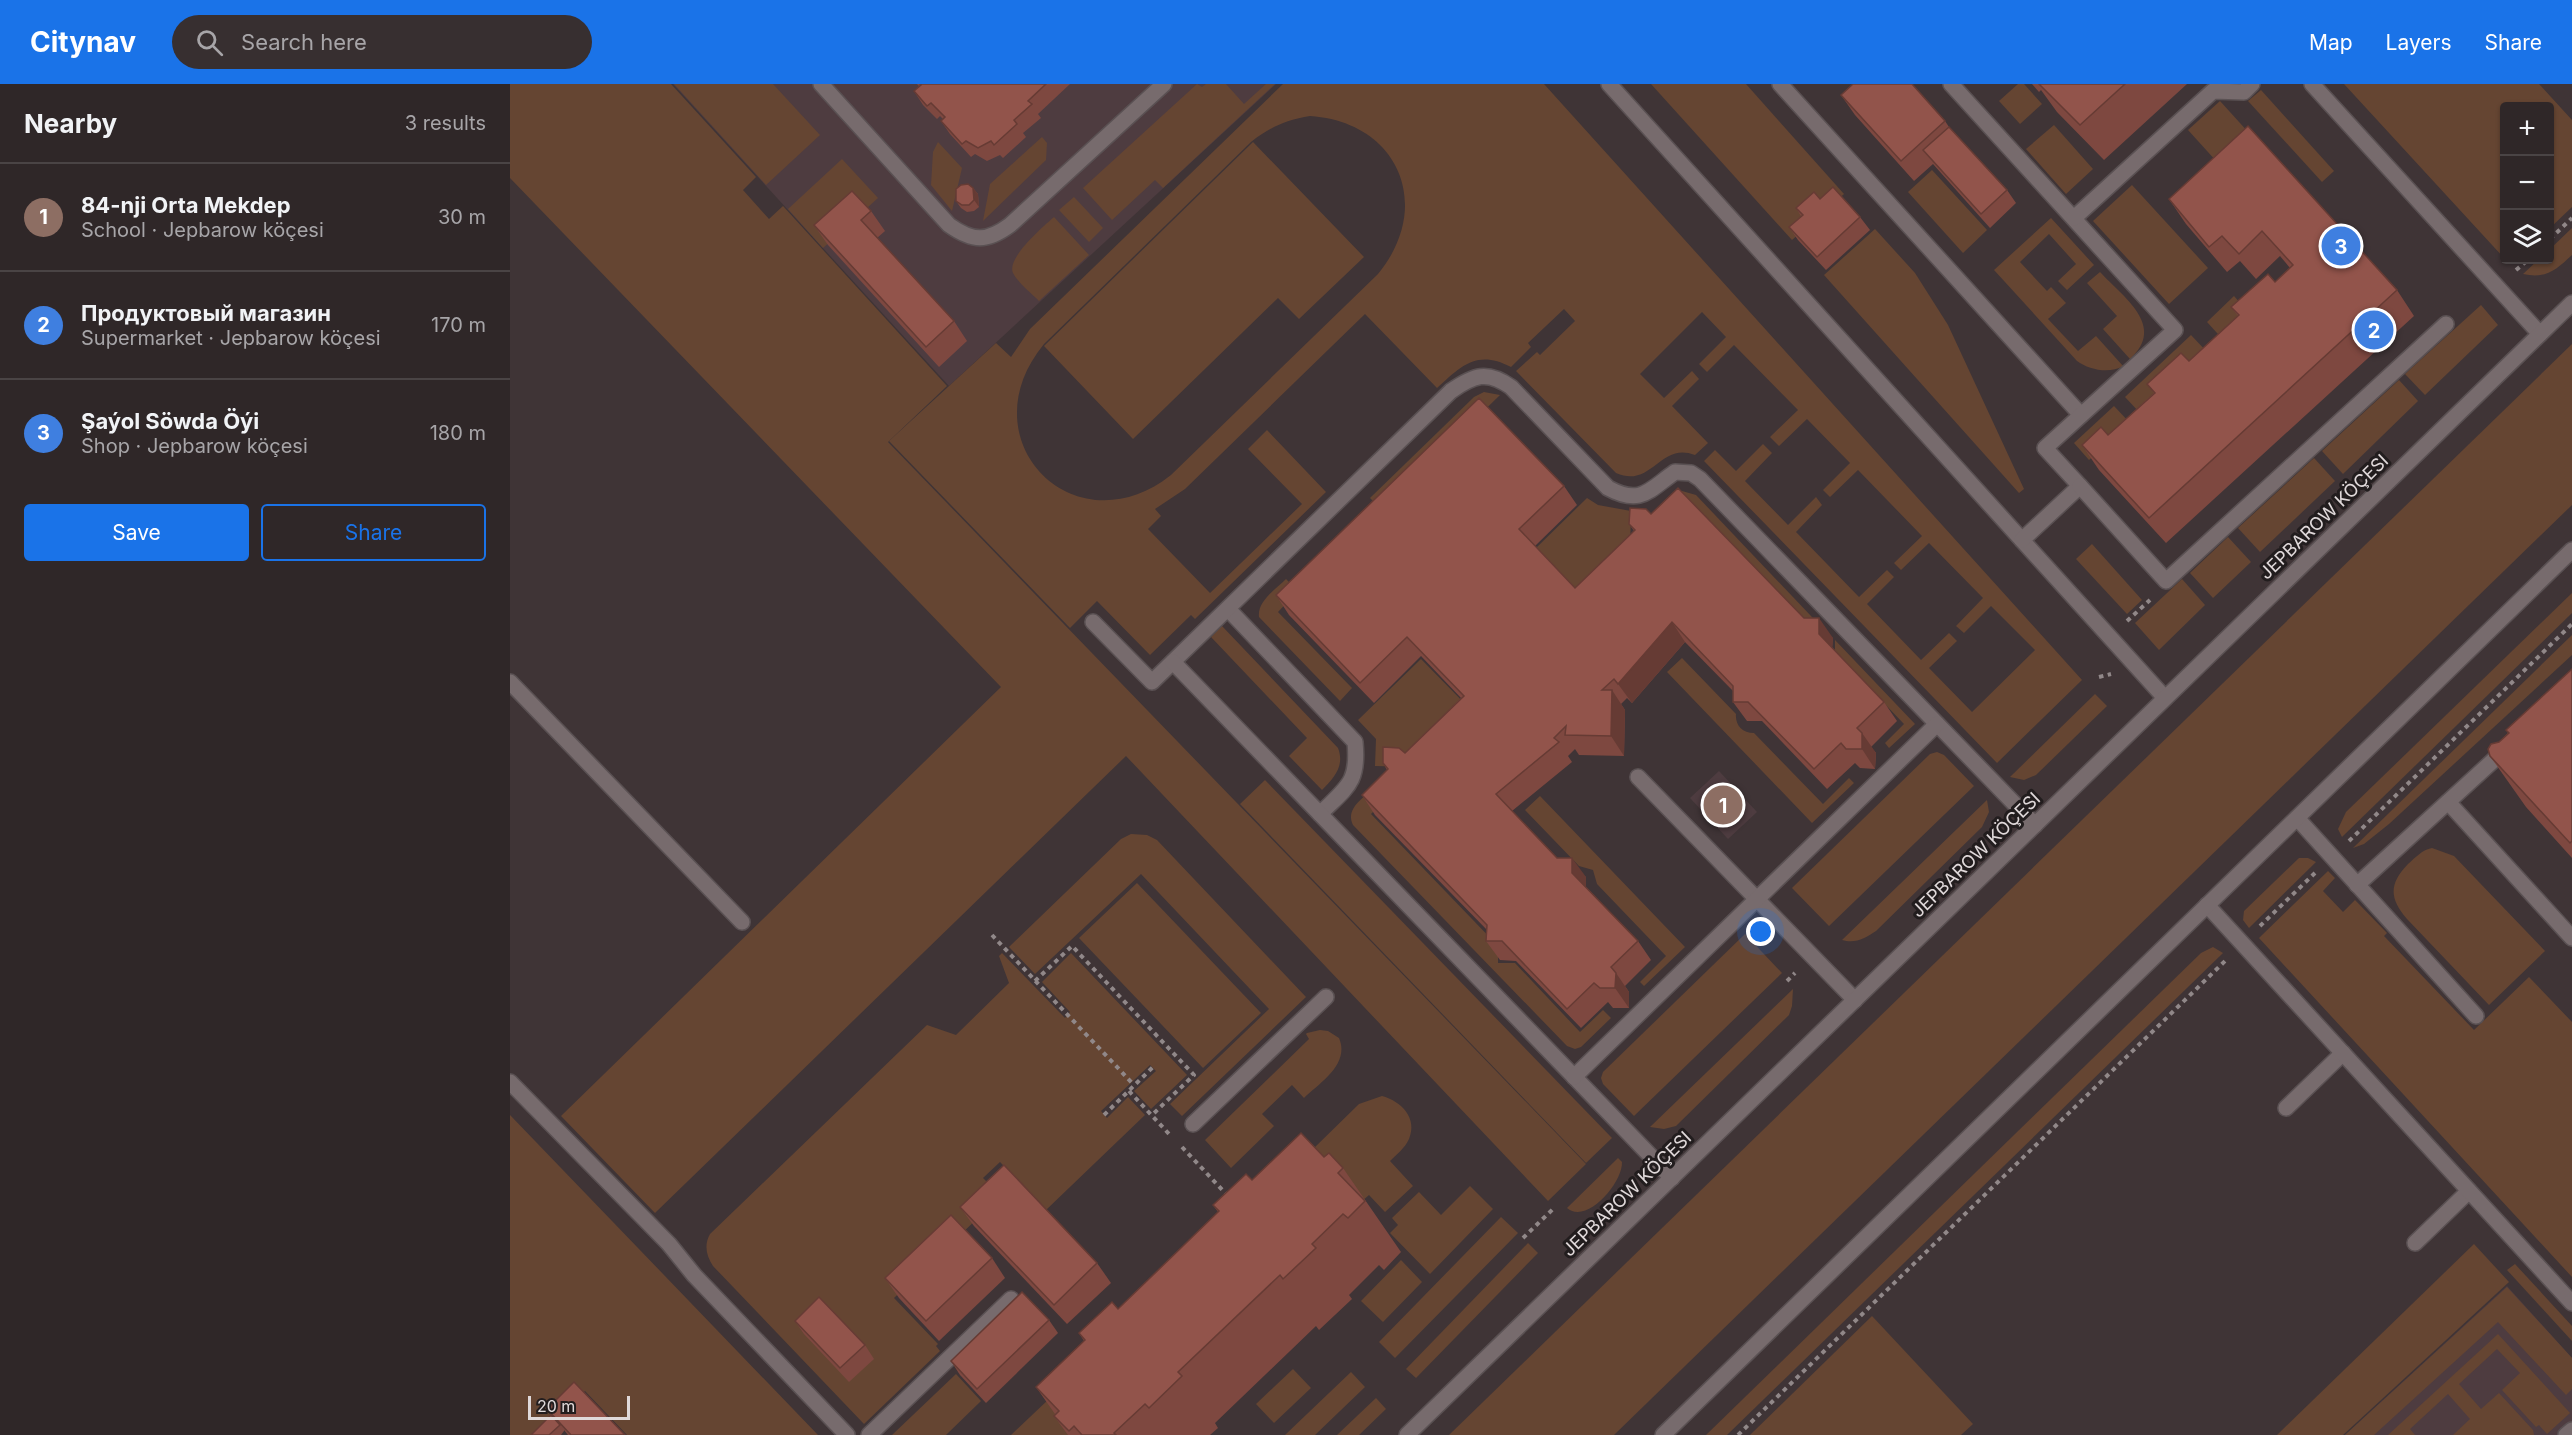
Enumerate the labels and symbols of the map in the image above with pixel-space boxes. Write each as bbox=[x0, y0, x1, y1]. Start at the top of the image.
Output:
pin: 3 bbox=[2322, 224, 2360, 268]
pin: 2 bbox=[2354, 308, 2394, 352]
street label: JEPBAROW KÖÇESI bbox=[2254, 449, 2392, 583]
pin: 1 bbox=[1704, 782, 1742, 828]
street label: JEPBAROW KÖÇESI bbox=[1906, 787, 2044, 921]
your location bbox=[1746, 917, 1775, 946]
street label: JEPBAROW KÖÇESI bbox=[1557, 1126, 1695, 1260]
scale bar bbox=[528, 1393, 630, 1420]

